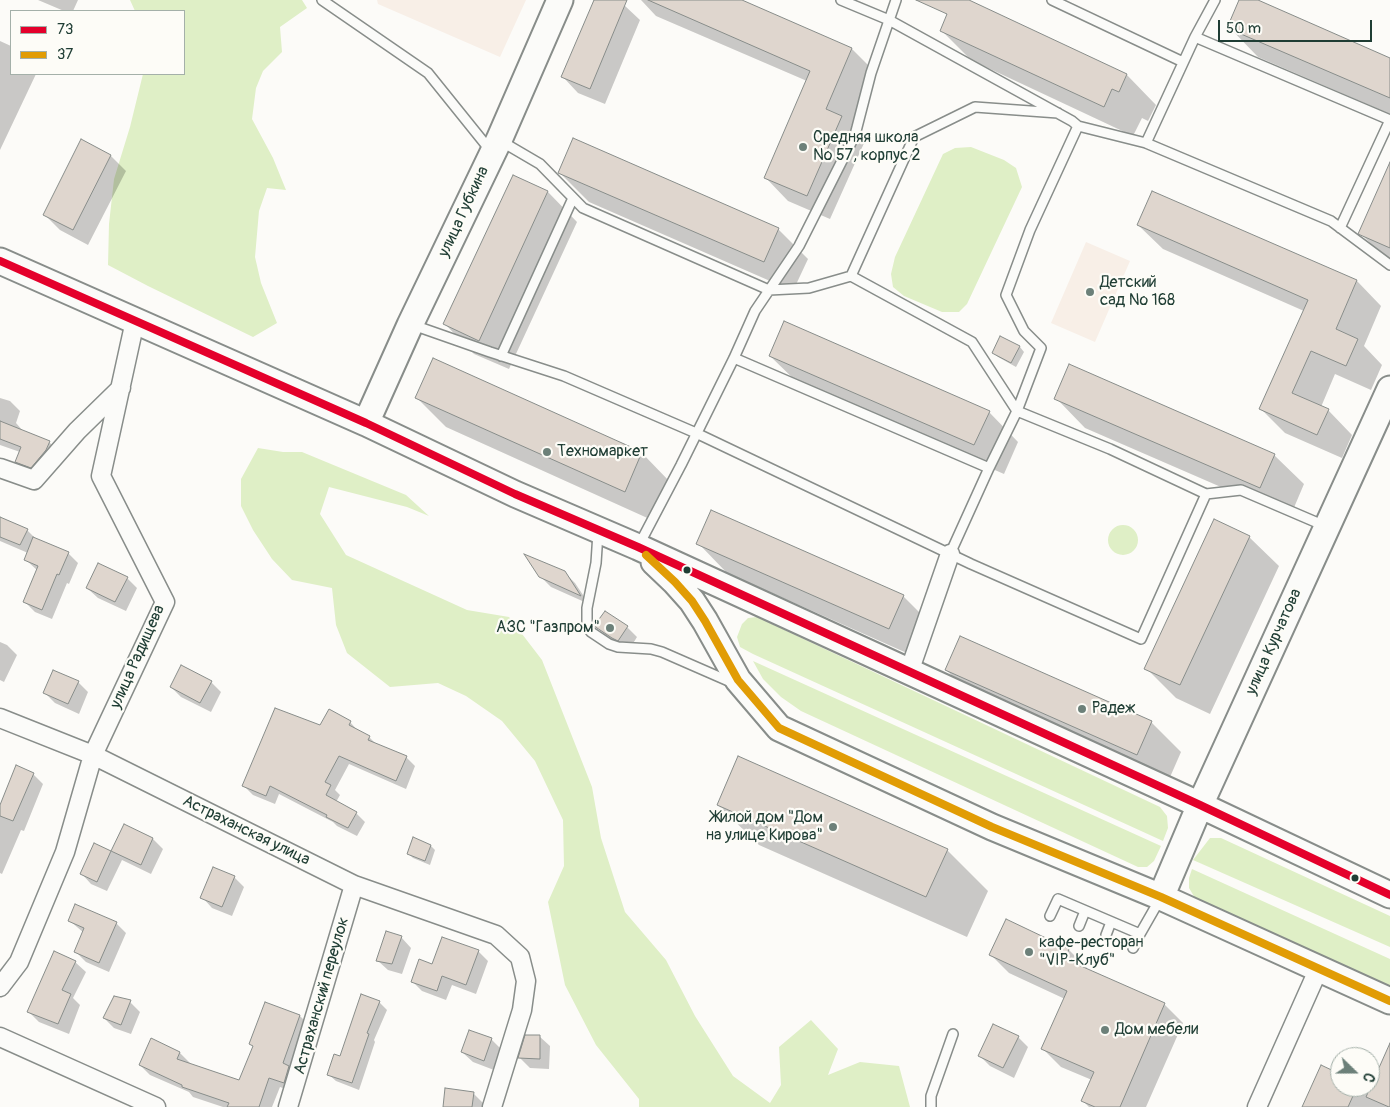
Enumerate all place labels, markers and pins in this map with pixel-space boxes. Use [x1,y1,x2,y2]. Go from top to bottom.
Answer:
place label: Средняя школа № 57, корпус 2 [813,128,920,166]
marker: Средняя школа № 57, корпус 2 [797,141,809,153]
place label: Детский сад № 168 [1100,273,1175,311]
marker: Детский сад № 168 [1084,286,1096,298]
place label: Техномаркет [557,442,648,462]
marker: Техномаркет [541,446,553,458]
unlabelled marker [682,565,692,575]
place label: АЗС "Газпром" [496,618,600,638]
marker: АЗС "Газпром" [604,622,616,634]
place label: Радеж [1092,699,1135,719]
marker: Радеж [1076,703,1088,715]
place label: Жилой дом "Дом на улице Кирова" [706,808,823,846]
marker: Жилой дом "Дом на улице Кирова" [827,821,839,833]
unlabelled marker [1350,873,1360,883]
place label: кафе-ресторан "VIP-Клуб" [1039,933,1144,971]
marker: кафе-ресторан "VIP-Клуб" [1023,946,1035,958]
place label: Дом мебели [1115,1020,1198,1040]
marker: Дом мебели [1099,1024,1111,1036]

